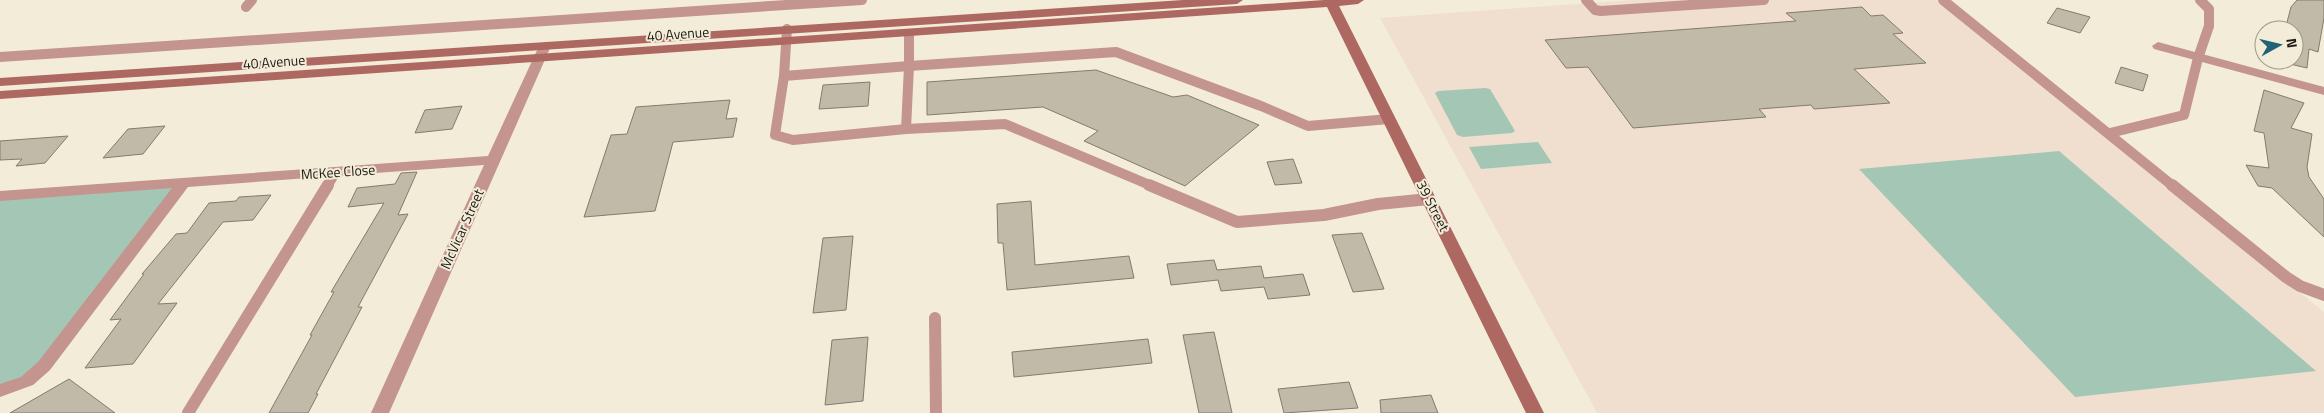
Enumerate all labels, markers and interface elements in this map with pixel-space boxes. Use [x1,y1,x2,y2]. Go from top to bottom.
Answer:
north arrow [2254,20,2304,70]
street label: 40 Avenue [646,21,710,46]
text: N [2281,37,2303,49]
street label: 40 Avenue [242,49,306,74]
street label: McKee Close [300,158,376,185]
street label: 39 Street [1412,177,1455,235]
street label: McVicar Street [434,185,489,272]

